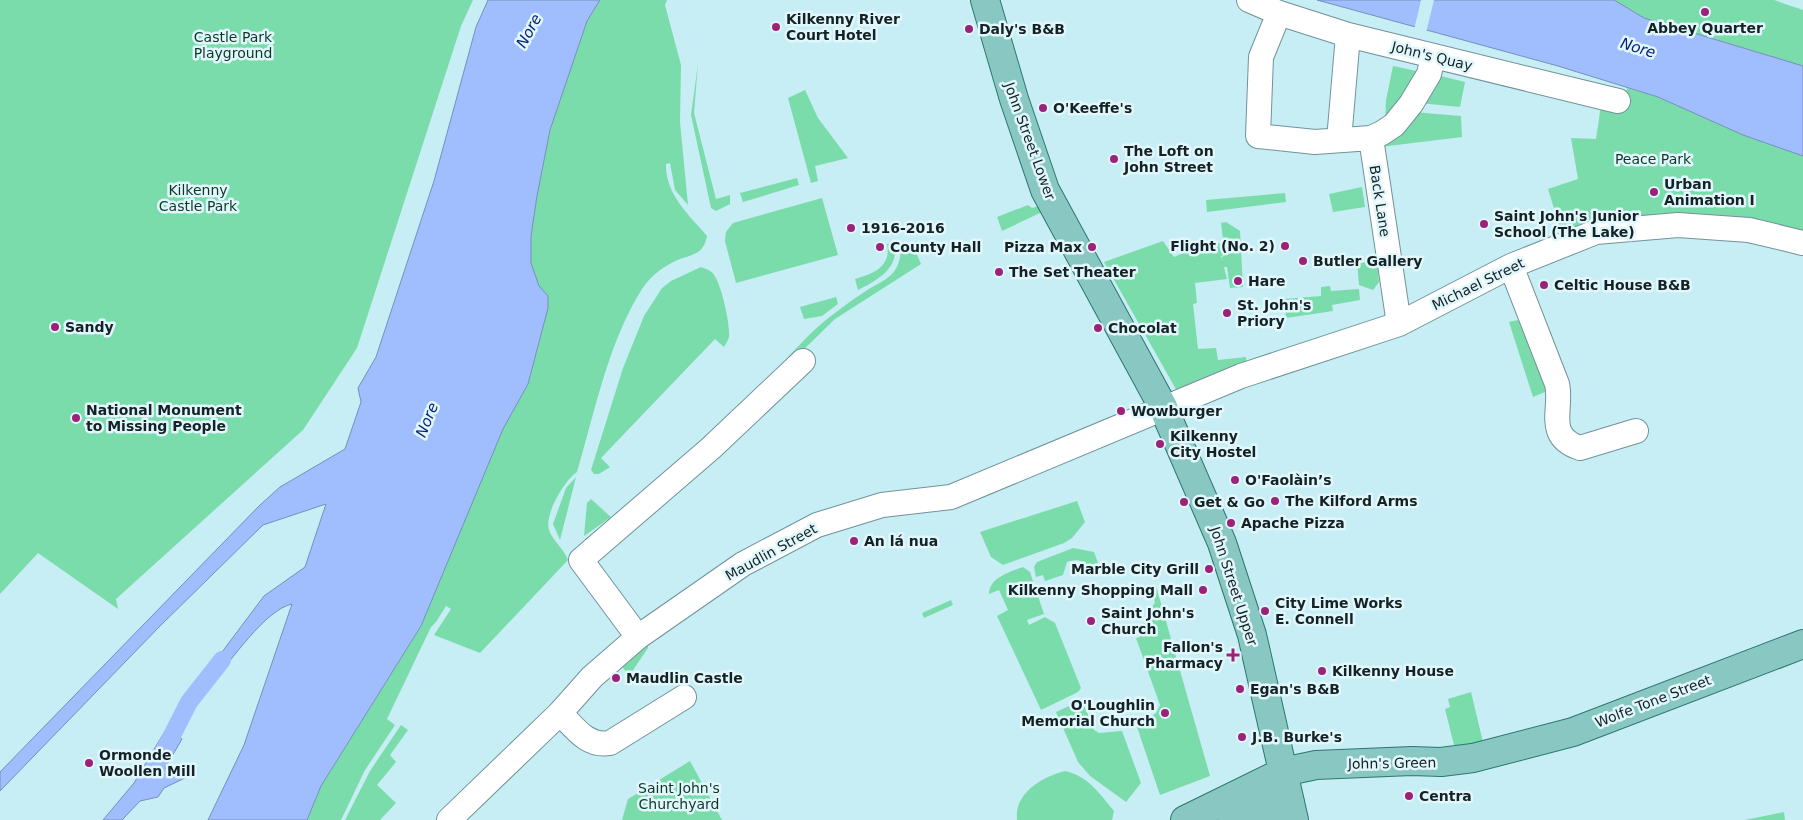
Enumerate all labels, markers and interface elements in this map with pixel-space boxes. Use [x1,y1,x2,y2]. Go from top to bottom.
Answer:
marker: Abbey Quarter [1699,6,1711,18]
water label: Nore [512,11,546,51]
place label: Kilkenny River Court Hotel [786,11,900,43]
place label: Abbey Quarter [1647,20,1763,36]
marker: Kilkenny River Court Hotel [770,21,782,33]
place label: Daly's B&B [979,21,1065,37]
marker: Daly's B&B [963,23,975,35]
park label: Castle Park Playground [194,29,273,61]
water label: Nore [1618,34,1658,62]
street label: John's Quay [1389,38,1474,74]
street label: John Street Lower [1001,79,1059,202]
place label: O'Keeffe's [1053,100,1132,116]
marker: O'Keeffe's [1037,102,1049,114]
place label: The Loft on John Street [1123,143,1214,175]
park label: Peace Park [1615,151,1692,167]
marker: The Loft on John Street [1108,153,1120,165]
street label: Back Lane [1366,164,1394,238]
place label: Urban Animation I [1664,176,1755,208]
park label: Kilkenny Castle Park [159,182,238,214]
marker: Urban Animation I [1648,186,1660,198]
place label: Saint John's Junior School (The Lake) [1494,208,1639,240]
marker: Saint John's Junior School (The Lake) [1478,218,1490,230]
place label: 1916-2016 [861,220,945,236]
marker: 1916-2016 [845,222,857,234]
place label: Flight (No. 2) [1170,238,1275,254]
place label: County Hall [890,239,981,255]
place label: Pizza Max [1004,239,1082,255]
marker: Flight (No. 2) [1279,240,1291,252]
marker: County Hall [874,241,886,253]
marker: Pizza Max [1086,241,1098,253]
place label: Butler Gallery [1313,253,1422,269]
marker: Butler Gallery [1297,255,1309,267]
street label: Michael Street [1429,255,1527,313]
place label: The Set Theater [1009,264,1136,280]
marker: The Set Theater [993,266,1005,278]
place label: Hare [1248,273,1286,289]
marker: Hare [1232,275,1244,287]
place label: Celtic House B&B [1554,277,1691,293]
marker: Celtic House B&B [1538,279,1550,291]
place label: St. John's Priory [1237,297,1311,329]
marker: St. John's Priory [1221,307,1233,319]
place label: Sandy [65,319,114,335]
place label: Chocolat [1108,320,1177,336]
marker: Sandy [49,321,61,333]
marker: Chocolat [1092,322,1104,334]
water label: Nore [412,400,442,440]
place label: National Monument to Missing People [86,402,242,434]
place label: Wowburger [1131,403,1222,419]
marker: Wowburger [1115,405,1127,417]
marker: National Monument to Missing People [70,412,82,424]
place label: Kilkenny City Hostel [1170,428,1256,460]
marker: Kilkenny City Hostel [1154,438,1166,450]
place label: O'Faolàin’s [1245,472,1332,488]
marker: O'Faolàin’s [1229,474,1241,486]
place label: The Kilford Arms [1285,493,1418,509]
place label: Get & Go [1194,494,1265,510]
marker: The Kilford Arms [1269,495,1281,507]
marker: Get & Go [1178,496,1190,508]
place label: Apache Pizza [1241,515,1345,531]
marker: Apache Pizza [1225,517,1237,529]
street label: Maudlin Street [722,520,820,584]
street label: John Street Upper [1207,523,1261,648]
place label: An lá nua [864,533,938,549]
marker: An lá nua [848,535,860,547]
place label: Marble City Grill [1071,561,1199,577]
marker: Marble City Grill [1203,563,1215,575]
place label: Kilkenny Shopping Mall [1008,582,1193,598]
marker: Kilkenny Shopping Mall [1197,584,1209,596]
place label: City Lime Works E. Connell [1275,595,1403,627]
place label: Saint John's Church [1101,605,1194,637]
marker: City Lime Works E. Connell [1259,605,1271,617]
marker: Saint John's Church [1085,615,1097,627]
place label: Fallon's Pharmacy [1145,639,1223,671]
marker: Fallon's Pharmacy [1227,649,1239,661]
place label: Kilkenny House [1332,663,1454,679]
marker: Kilkenny House [1316,665,1328,677]
place label: Maudlin Castle [626,670,743,686]
street label: Wolfe Tone Street [1593,671,1714,730]
marker: Maudlin Castle [610,672,622,684]
place label: Egan's B&B [1250,681,1340,697]
marker: Egan's B&B [1234,683,1246,695]
place label: O'Loughlin Memorial Church [1021,697,1155,729]
marker: O'Loughlin Memorial Church [1159,707,1171,719]
place label: J.B. Burke's [1251,729,1342,745]
marker: J.B. Burke's [1236,731,1248,743]
place label: Ormonde Woollen Mill [99,747,195,779]
street label: John's Green [1347,754,1436,772]
marker: Ormonde Woollen Mill [83,757,95,769]
park label: Saint John's Churchyard [638,780,720,812]
place label: Centra [1419,788,1472,804]
marker: Centra [1403,790,1415,802]

